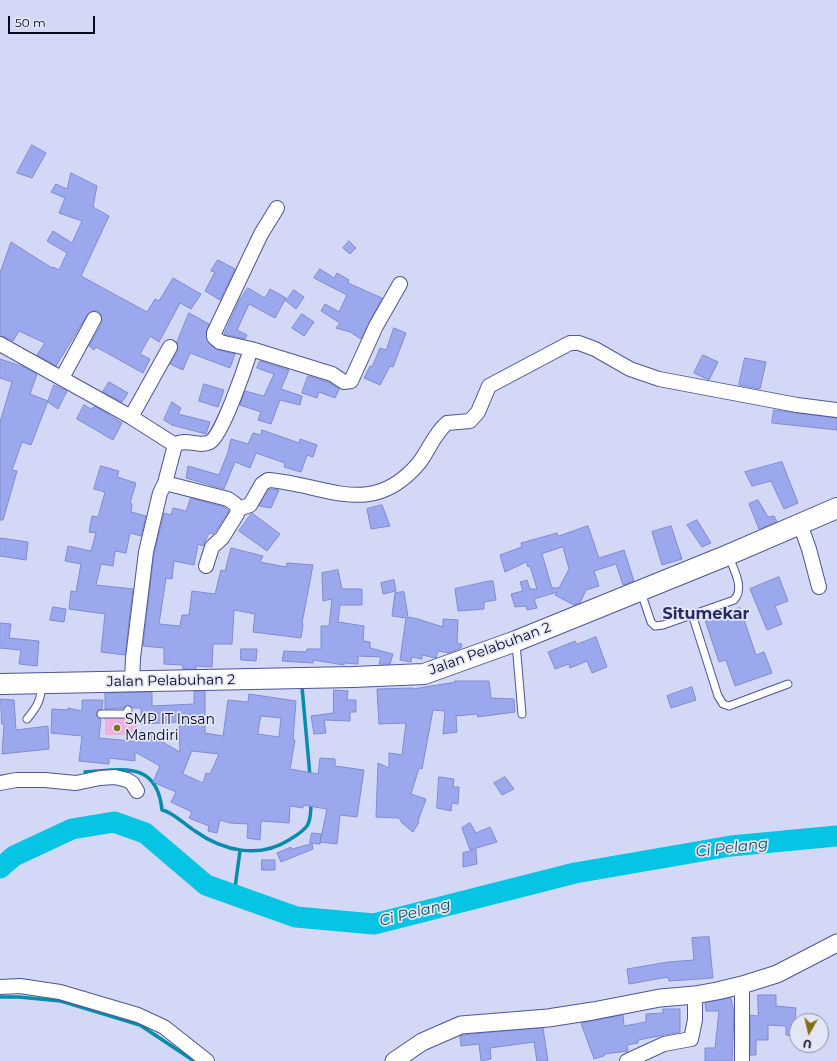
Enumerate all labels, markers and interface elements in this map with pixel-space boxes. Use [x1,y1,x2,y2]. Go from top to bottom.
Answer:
scale bar [10,8,97,34]
text: 50 m [15,15,46,30]
district label: Situmekar [662,604,750,624]
street label: Jalan Pelabuhan 2 [427,619,553,679]
street label: Jalan Pelabuhan 2 [107,671,235,691]
place label: SMP IT Insan Mandiri [125,712,215,744]
marker: SMP IT Insan Mandiri [112,723,122,733]
water label: Ci Pelang [695,835,769,861]
water label: Ci Pelang [377,895,453,931]
north arrow [789,1013,829,1053]
text: U [802,1036,813,1051]

